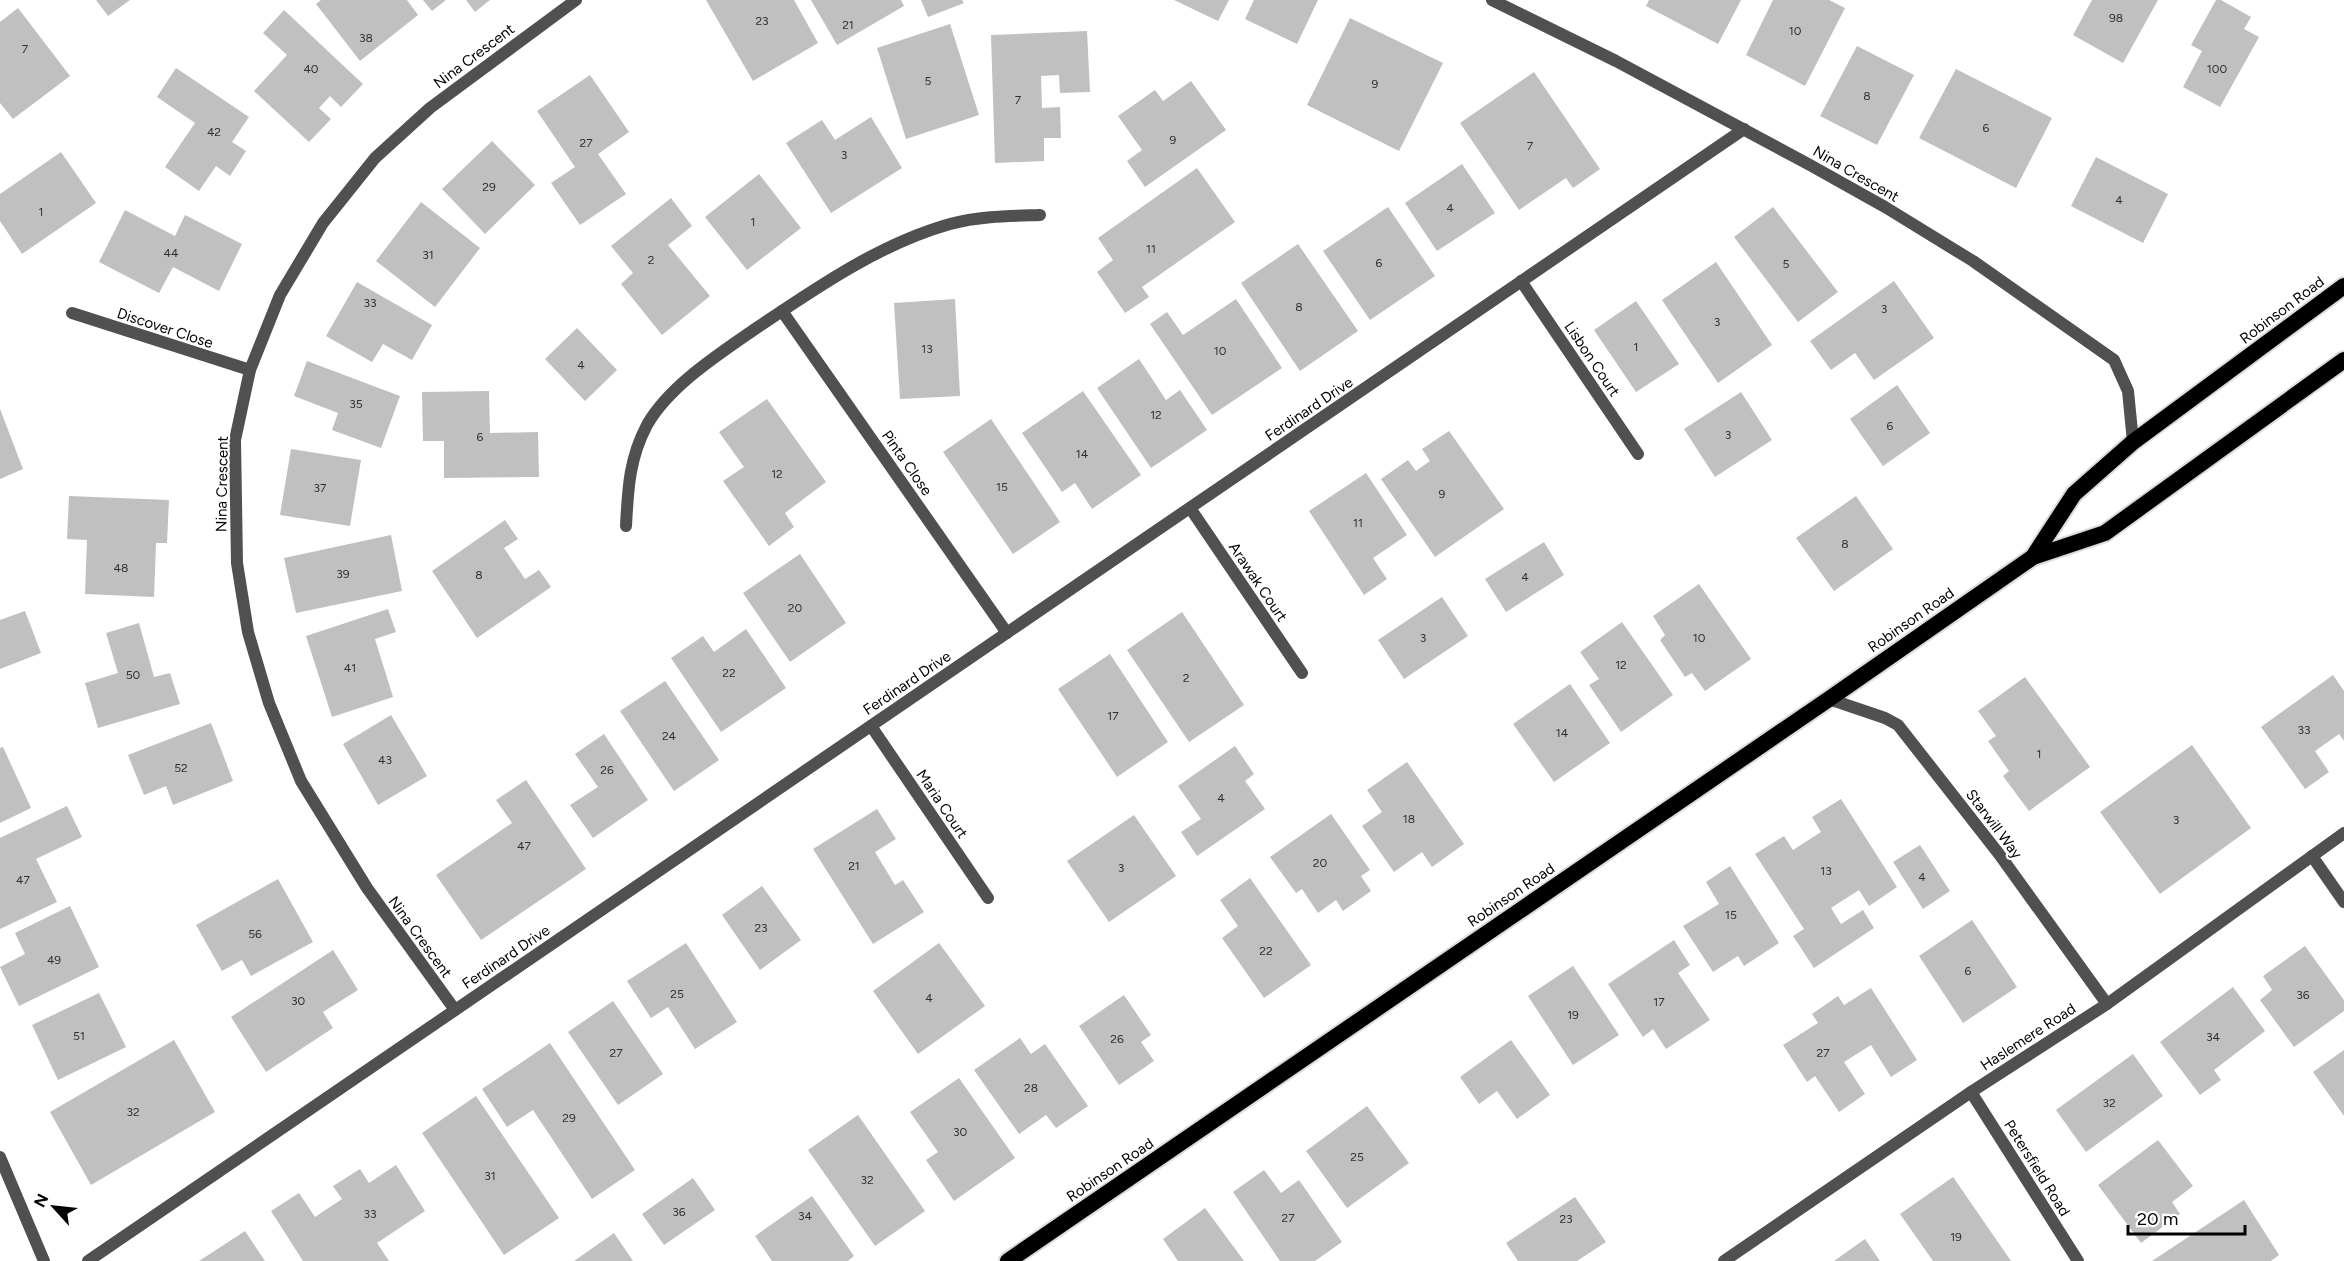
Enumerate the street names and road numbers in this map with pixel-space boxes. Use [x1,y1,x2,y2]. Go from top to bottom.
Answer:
street label: Nina Crescent [430,20,518,92]
street label: Nina Crescent [1810,142,1902,206]
street label: Robinson Road [2236,272,2328,348]
street label: Discover Close [115,304,215,352]
street label: Lisbon Court [1560,318,1624,400]
street label: Ferdinard Drive [1262,373,1356,445]
street label: Pinta Close [878,427,936,499]
street label: Nina Crescent [212,435,232,532]
street label: Arawak Court [1225,539,1291,625]
street label: Robinson Road [1864,584,1958,656]
street label: Ferdinard Drive [860,647,954,719]
street label: Maria Court [912,766,972,842]
street label: Starwill Way [1962,786,2026,862]
street label: Robinson Road [1464,859,1558,931]
street label: Nina Crescent [384,893,456,981]
street label: Ferdinard Drive [459,921,553,993]
street label: Haslemere Road [1977,1000,2079,1074]
street label: Petersfield Road [2000,1117,2074,1219]
street label: Robinson Road [1063,1134,1157,1206]

